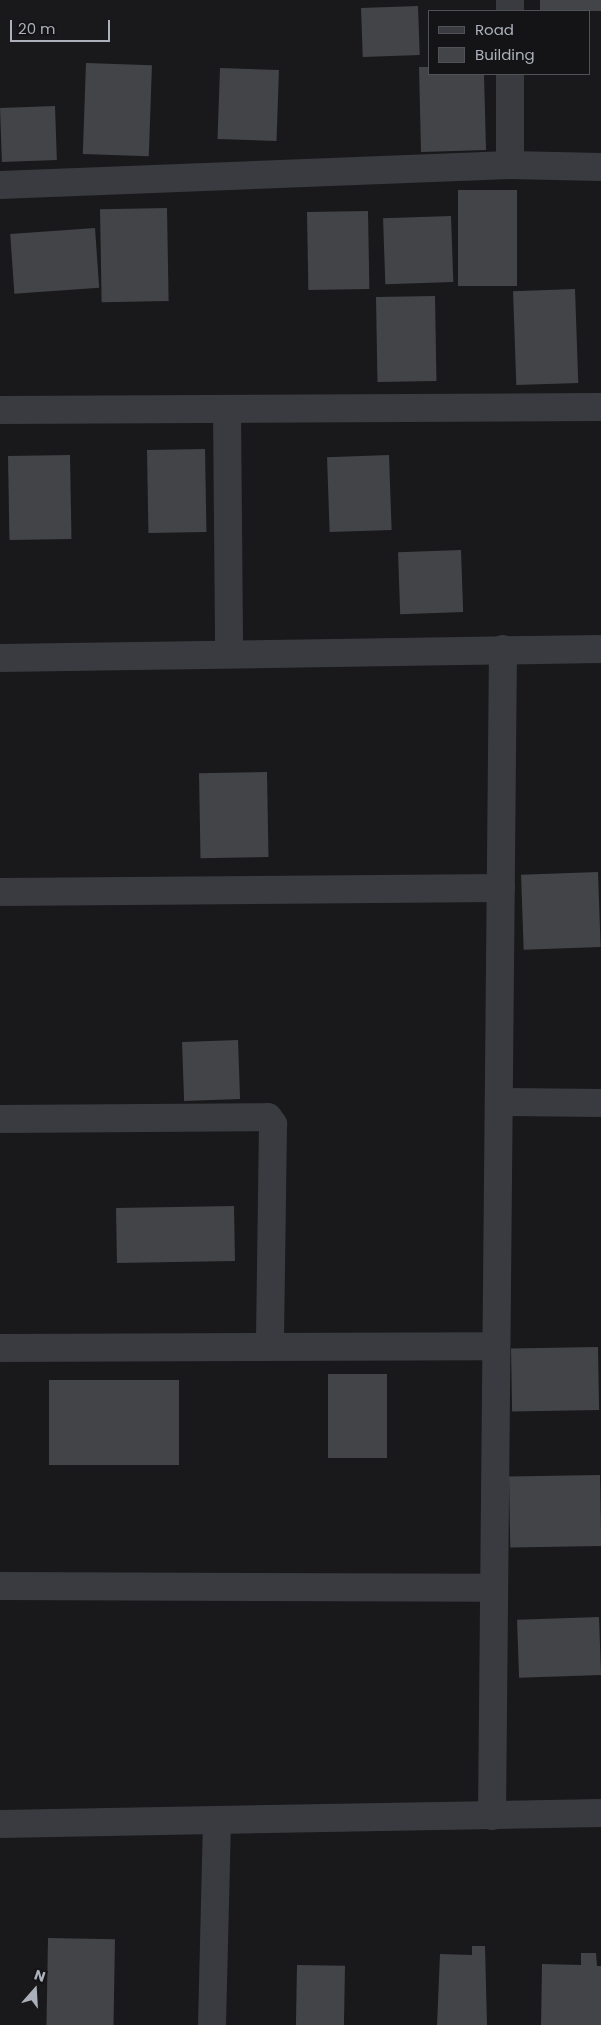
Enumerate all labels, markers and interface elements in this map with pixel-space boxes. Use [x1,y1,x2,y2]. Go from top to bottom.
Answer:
scale bar [12,10,112,42]
legend [428,10,591,75]
text: 20 m [18,18,56,39]
text: Road [475,19,514,40]
text: Building [475,44,535,65]
north arrow [10,1965,60,2015]
text: N [32,1965,48,1987]

